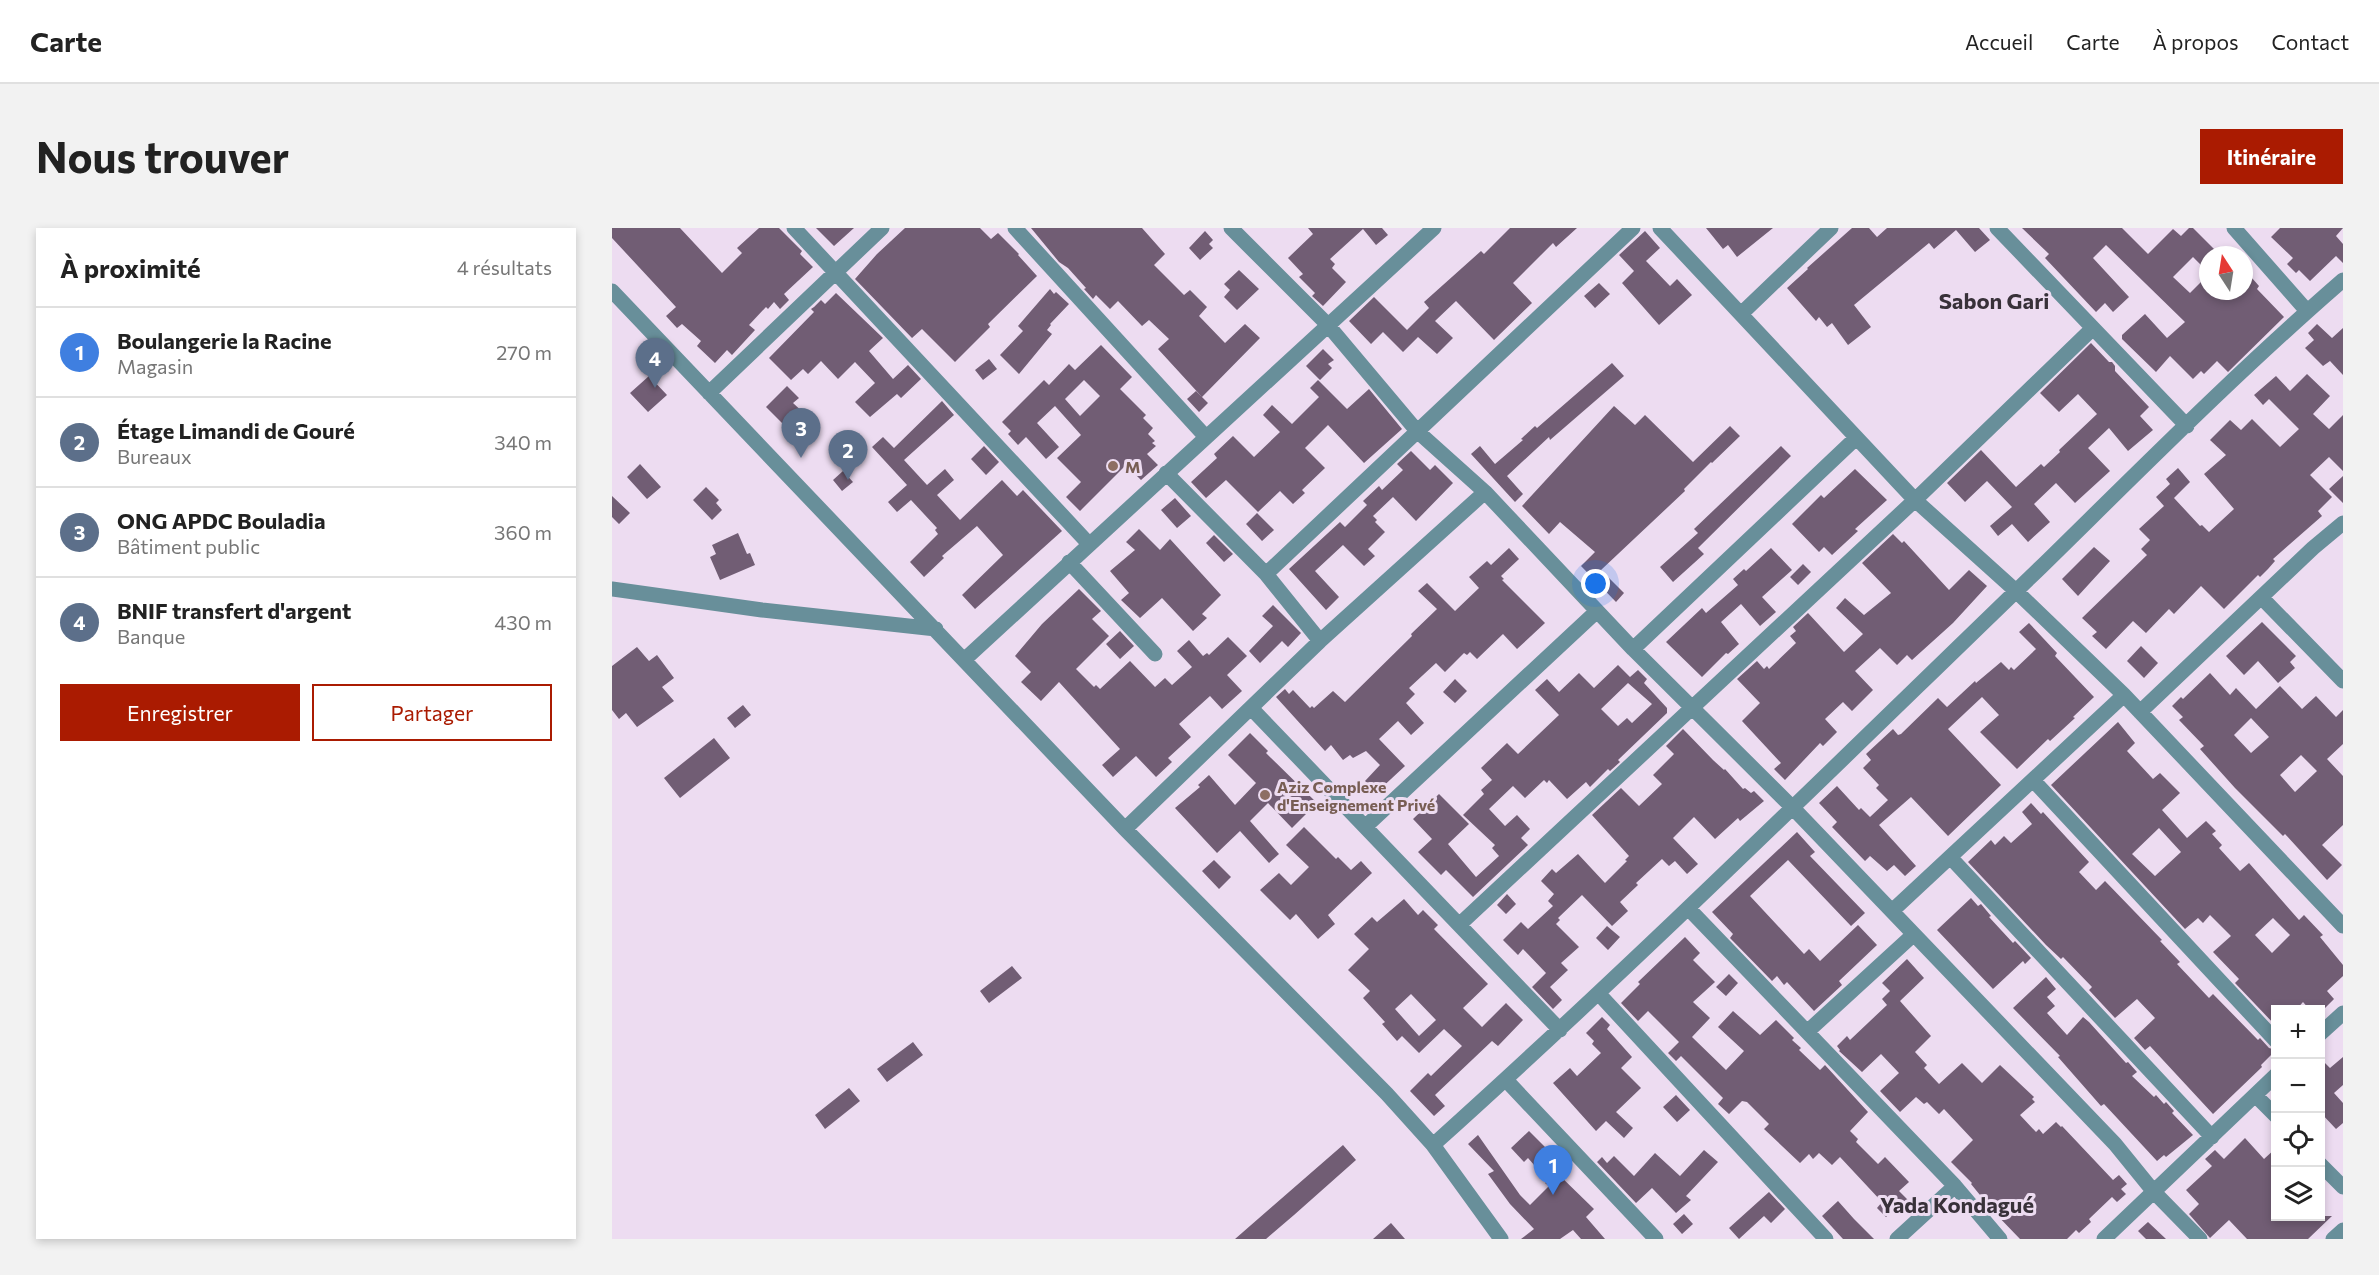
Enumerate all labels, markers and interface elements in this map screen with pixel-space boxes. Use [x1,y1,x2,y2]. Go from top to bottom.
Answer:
text: Carte [30,24,102,58]
text: Accueil [1965,29,2033,54]
text: Carte [2066,29,2120,54]
text: À propos [2153,29,2238,54]
text: Contact [2271,29,2349,54]
button: Itinéraire [2200,129,2343,184]
text: Nous trouver [36,130,289,182]
north arrow [2199,246,2253,300]
text: À proximité [60,252,201,283]
text: 4 résultats [457,255,552,279]
district label: Sabon Gari [1939,287,2049,314]
text: Boulangerie la Racine [117,327,332,354]
pin: 4 [636,338,675,388]
text: 1 [75,340,84,364]
text: 270 m [496,340,552,364]
text: Magasin [117,354,193,378]
pin: 3 [782,408,820,458]
text: Étage Limandi de Gouré [117,417,355,444]
text: 2 [74,430,85,454]
text: 340 m [494,430,552,454]
pin: 2 [828,430,868,480]
text: Bureaux [117,444,192,468]
place label: M [1125,457,1140,476]
marker: M [1106,459,1120,473]
text: ONG APDC Bouladia [117,507,326,534]
text: 3 [74,520,85,544]
text: 360 m [494,520,552,544]
text: Bâtiment public [117,534,260,558]
your location [1581,569,1610,598]
text: BNIF transfert d'argent [117,597,351,624]
text: 4 [73,610,86,634]
text: 430 m [494,610,552,634]
text: Banque [117,624,185,648]
button: Enregistrer [60,684,300,741]
button: Partager [312,684,552,741]
place label: Aziz Complexe d'Enseignement Privé [1277,777,1435,814]
marker: Aziz Complexe d'Enseignement Privé [1258,788,1272,802]
map controls [2271,1005,2325,1221]
button: + [2271,1005,2325,1059]
button: − [2271,1059,2325,1113]
button: locate [2271,1113,2325,1167]
pin: 1 [1534,1146,1572,1195]
button: layers [2271,1167,2325,1221]
district label: Yada Kondagué [1880,1191,2034,1218]

